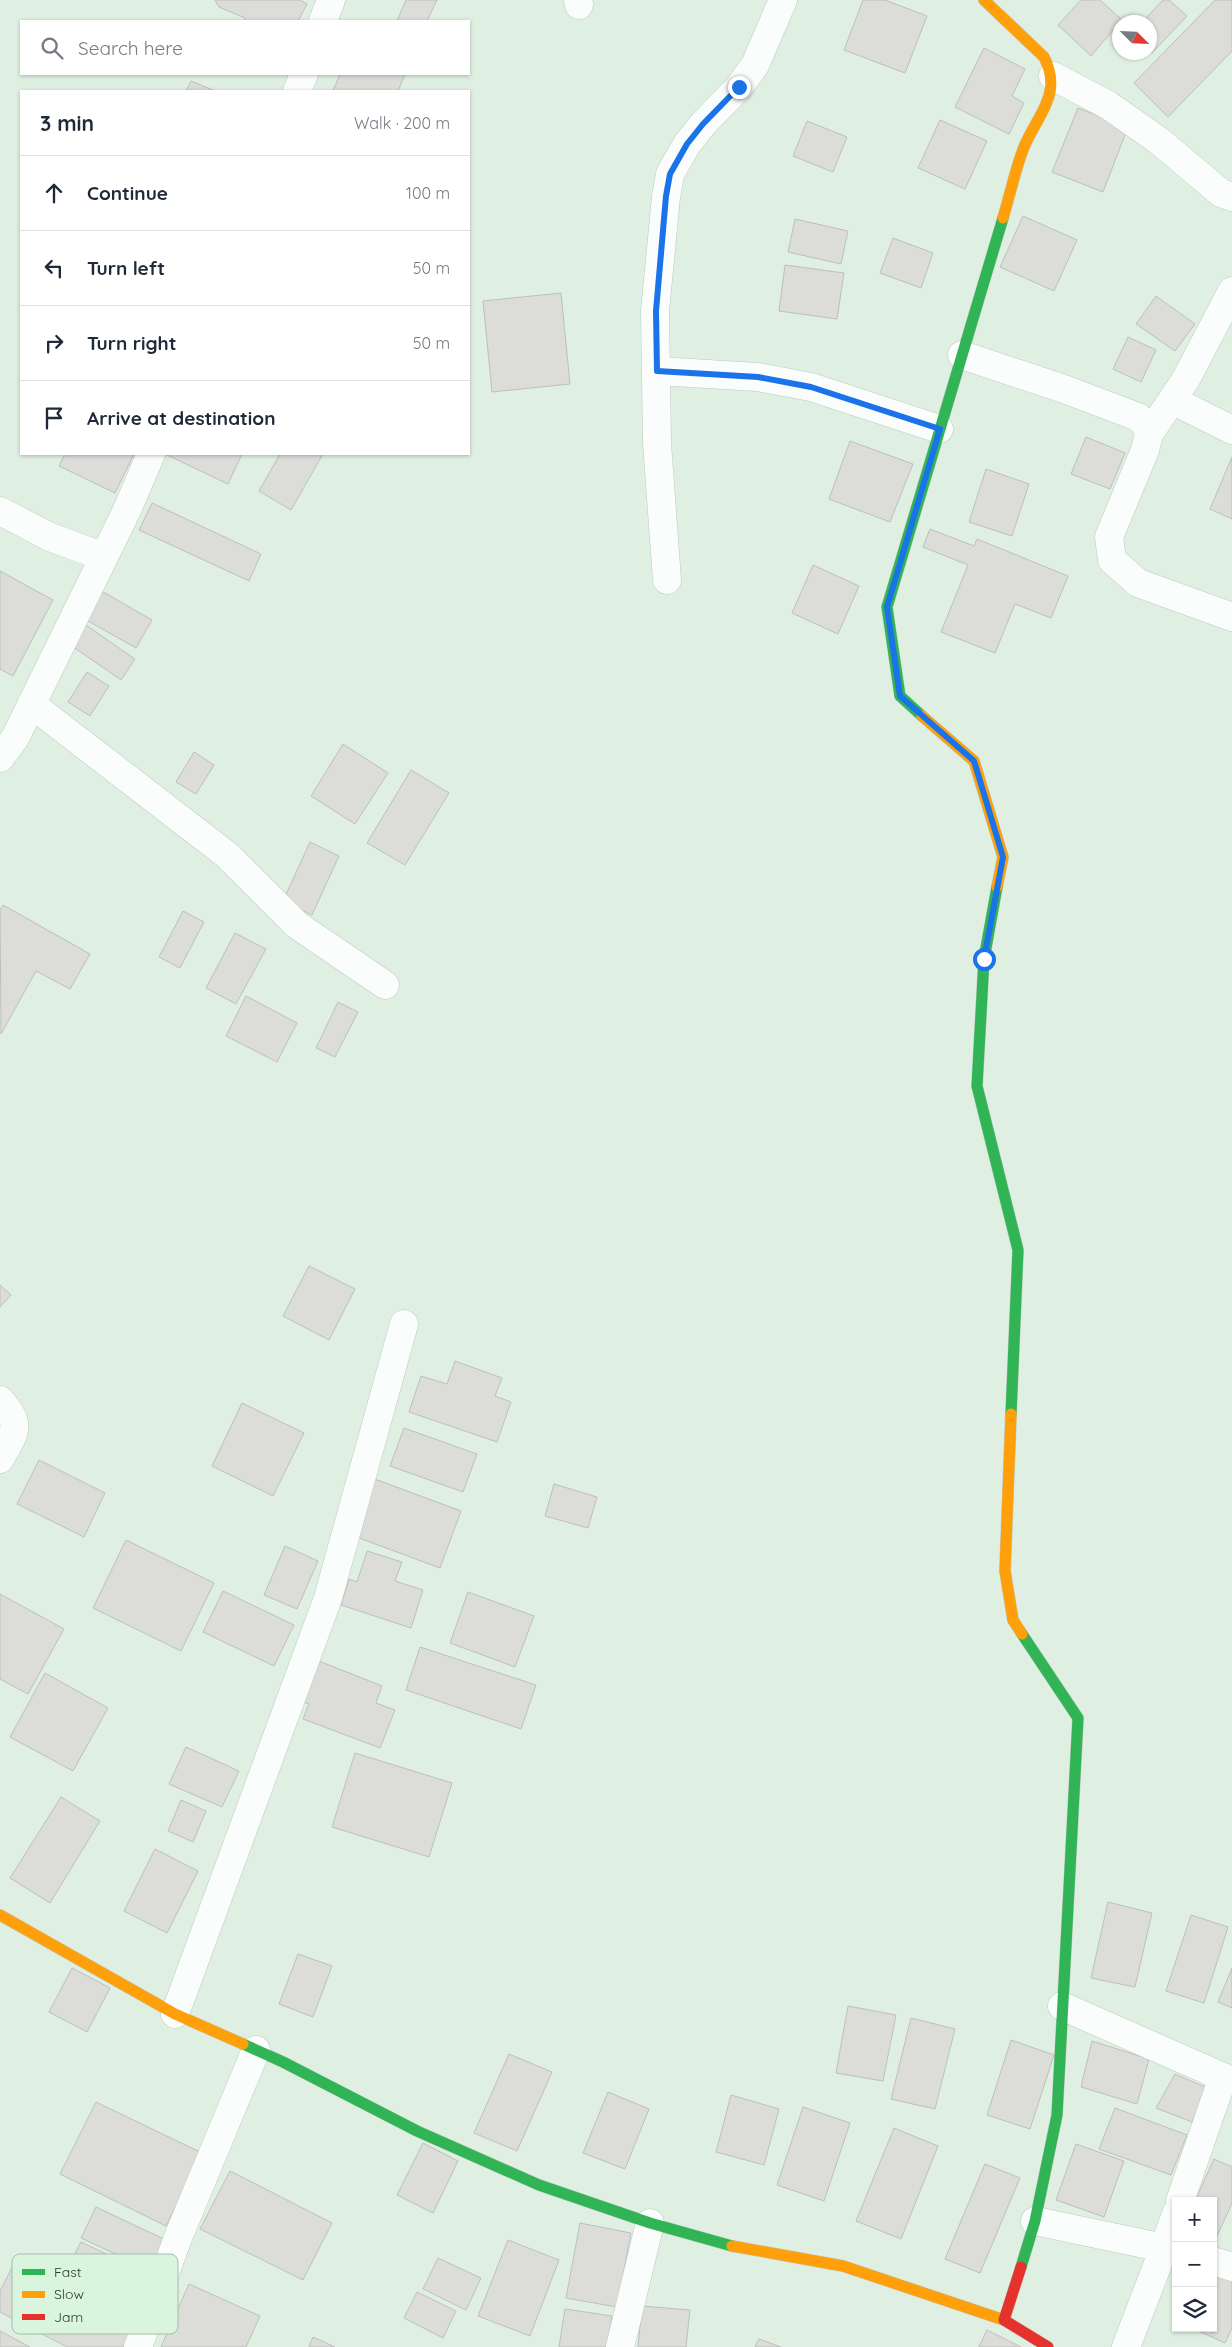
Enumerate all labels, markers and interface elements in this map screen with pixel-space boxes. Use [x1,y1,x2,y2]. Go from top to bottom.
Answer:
north arrow [1112,15,1157,60]
search box [20,20,470,75]
icon: search [38,34,66,62]
text: Search here [78,36,183,60]
route end [728,76,751,99]
text: 3 min [40,110,94,136]
text: Walk · 200 m [354,113,450,133]
icon: ahead [40,179,68,207]
text: Continue [87,181,168,205]
text: 100 m [406,183,450,203]
icon: left [40,254,68,282]
text: Turn left [87,256,165,280]
text: 50 m [413,258,450,278]
icon: right [40,329,68,357]
text: Turn right [87,331,176,355]
text: 50 m [413,333,450,353]
icon: arrive [40,404,68,432]
text: Arrive at destination [87,406,276,430]
route start [973,948,996,971]
map controls [1172,2197,1217,2332]
button: + [1172,2197,1217,2242]
button: − [1172,2242,1217,2287]
legend [12,2254,178,2334]
text: Fast [54,2263,82,2281]
text: Slow [54,2285,84,2303]
button: layers [1172,2287,1217,2332]
text: Jam [54,2308,83,2326]

